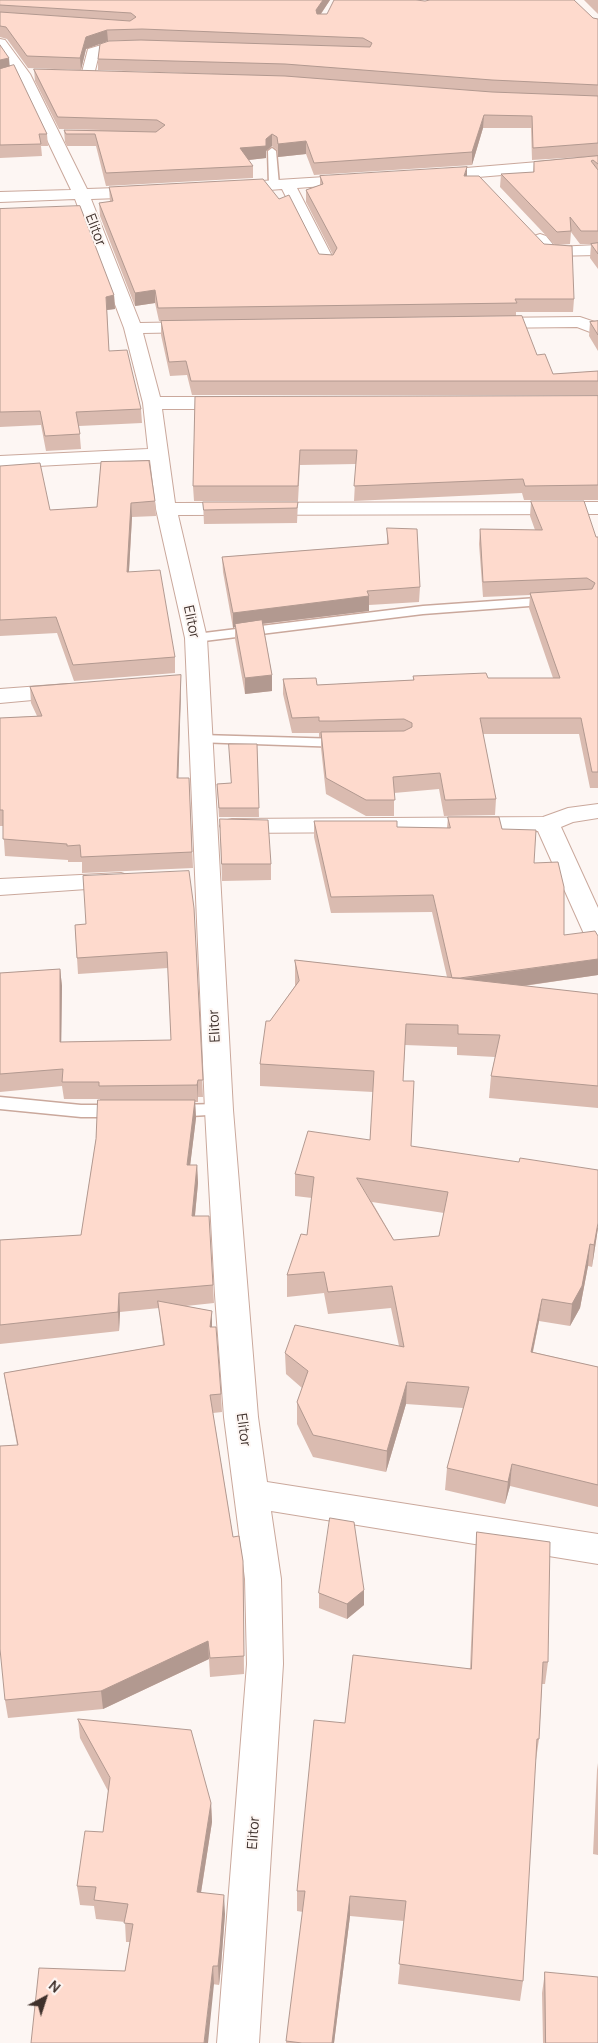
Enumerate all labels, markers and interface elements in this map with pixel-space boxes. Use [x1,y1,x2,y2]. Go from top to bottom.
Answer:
street label: Elitor [81,212,109,248]
street label: Elitor [179,604,203,640]
street label: Elitor [206,1009,224,1043]
street label: Elitor [232,1412,254,1448]
street label: Elitor [244,1816,264,1850]
north arrow [20,1973,70,2023]
text: N [45,1976,65,1997]

